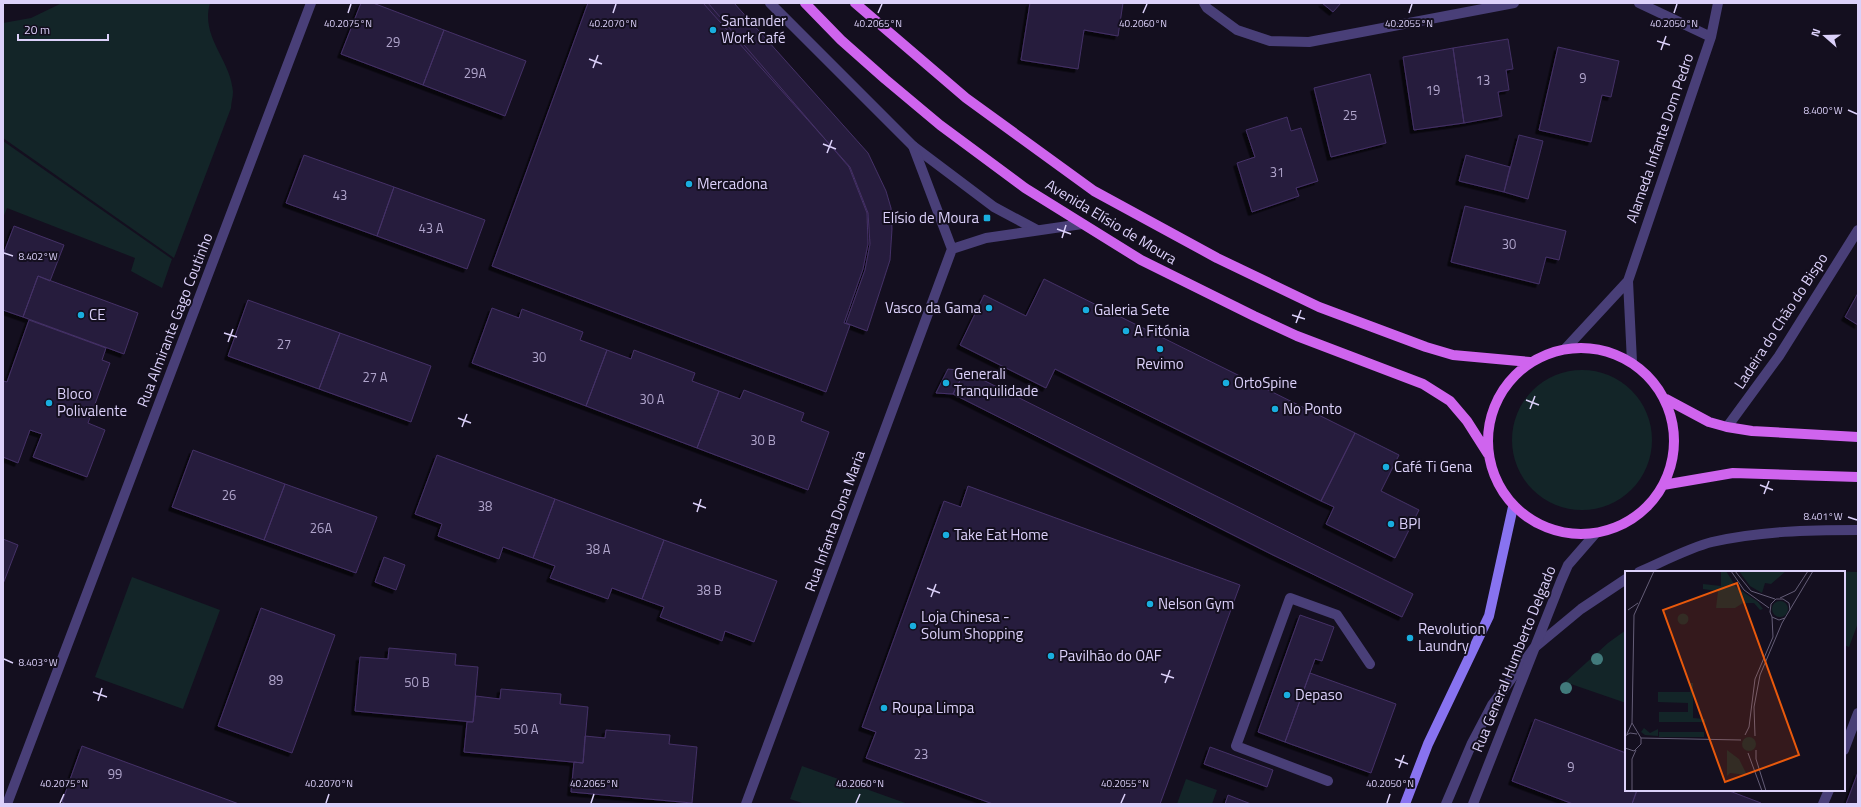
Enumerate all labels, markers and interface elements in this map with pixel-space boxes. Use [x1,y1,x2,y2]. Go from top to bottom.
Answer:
place label: Santander Work Café [721,9,786,49]
scale bar [18,16,108,42]
text: 40.2075°N [324,16,372,31]
text: 40.2070°N [589,16,637,31]
text: 40.2065°N [854,16,902,31]
text: 40.2060°N [1119,16,1167,31]
text: 40.2055°N [1385,16,1433,31]
text: 40.2050°N [1650,16,1698,31]
north arrow [1805,16,1845,56]
text: 20 m [24,20,50,39]
marker: Santander Work Café [708,25,718,35]
text: N [1807,26,1824,39]
house number: 29 [386,32,400,52]
street label: Alameda Infante Dom Pedro [1620,50,1699,226]
house number: 29A [464,63,486,83]
house number: 9 [1579,68,1587,88]
house number: 13 [1476,70,1490,90]
house number: 19 [1426,80,1440,100]
text: 8.400°W [1803,103,1843,118]
house number: 25 [1343,105,1357,125]
house number: 31 [1270,162,1284,182]
place label: Mercadona [697,172,768,195]
street label: Avenida Elísio de Moura [1041,173,1182,270]
marker: Mercadona [684,179,694,189]
house number: 43 [333,185,347,205]
place label: Elísio de Moura [883,206,979,229]
marker: Elísio de Moura [982,213,992,223]
house number: 43 A [418,218,444,238]
street label: Rua Almirante Gago Coutinho [131,229,218,410]
house number: 30 [1502,234,1516,254]
street label: Ladeira do Chão do Bispo [1728,248,1833,393]
text: 8.402°W [18,249,58,264]
place label: Vasco da Gama [885,296,981,319]
place label: Galeria Sete [1094,298,1170,321]
place label: CE [89,303,105,326]
marker: Vasco da Gama [984,303,994,313]
marker: Galeria Sete [1081,305,1091,315]
marker: CE [76,310,86,320]
place label: A Fitónia [1134,319,1190,342]
marker: A Fitónia [1121,326,1131,336]
house number: 27 [277,334,291,354]
marker: Revimo [1155,344,1165,354]
house number: 30 [532,347,546,367]
place label: Revimo [1136,352,1184,375]
place label: Generali Tranquilidade [954,362,1038,402]
house number: 27 A [362,367,388,387]
place label: OrtoSpine [1234,371,1297,394]
marker: Generali Tranquilidade [941,378,951,388]
marker: OrtoSpine [1221,378,1231,388]
place label: Bloco Polivalente [57,382,127,422]
house number: 30 A [639,389,665,409]
place label: No Ponto [1283,397,1342,420]
marker: Bloco Polivalente [44,398,54,408]
marker: No Ponto [1270,404,1280,414]
house number: 30 B [750,430,776,450]
street label: Rua Infanta Dona Maria [798,447,871,595]
place label: Café Ti Gena [1394,455,1473,478]
marker: Café Ti Gena [1381,462,1391,472]
house number: 26 [222,485,236,505]
house number: 38 [478,496,492,516]
text: 8.401°W [1803,509,1843,524]
place label: BPI [1399,512,1421,535]
house number: 26A [310,518,332,538]
marker: BPI [1386,519,1396,529]
place label: Take Eat Home [954,523,1048,546]
marker: Take Eat Home [941,530,951,540]
house number: 38 A [585,539,611,559]
street label: Rua General Humberto Delgado [1466,562,1562,756]
inset map [1625,571,1845,791]
house number: 38 B [696,580,722,600]
place label: Nelson Gym [1158,592,1234,615]
marker: Nelson Gym [1145,599,1155,609]
place label: Loja Chinesa - Solum Shopping [921,605,1024,645]
place label: Revolution Laundry [1418,617,1486,657]
marker: Loja Chinesa - Solum Shopping [908,621,918,631]
marker: Revolution Laundry [1405,633,1415,643]
place label: Pavilhão do OAF [1059,644,1162,667]
marker: Pavilhão do OAF [1046,651,1056,661]
text: 8.403°W [18,655,58,670]
house number: 89 [269,670,283,690]
house number: 50 B [404,672,430,692]
place label: Depaso [1295,683,1343,706]
marker: Depaso [1282,690,1292,700]
place label: Roupa Limpa [892,696,975,719]
marker: Roupa Limpa [879,703,889,713]
house number: 50 A [513,719,539,739]
house number: 23 [914,744,928,764]
house number: 9 [1567,757,1575,777]
house number: 99 [108,764,122,784]
text: 40.2075°N [40,776,88,791]
text: 40.2070°N [305,776,353,791]
text: 40.2065°N [570,776,618,791]
text: 40.2060°N [836,776,884,791]
text: 40.2055°N [1101,776,1149,791]
text: 40.2050°N [1366,776,1414,791]

